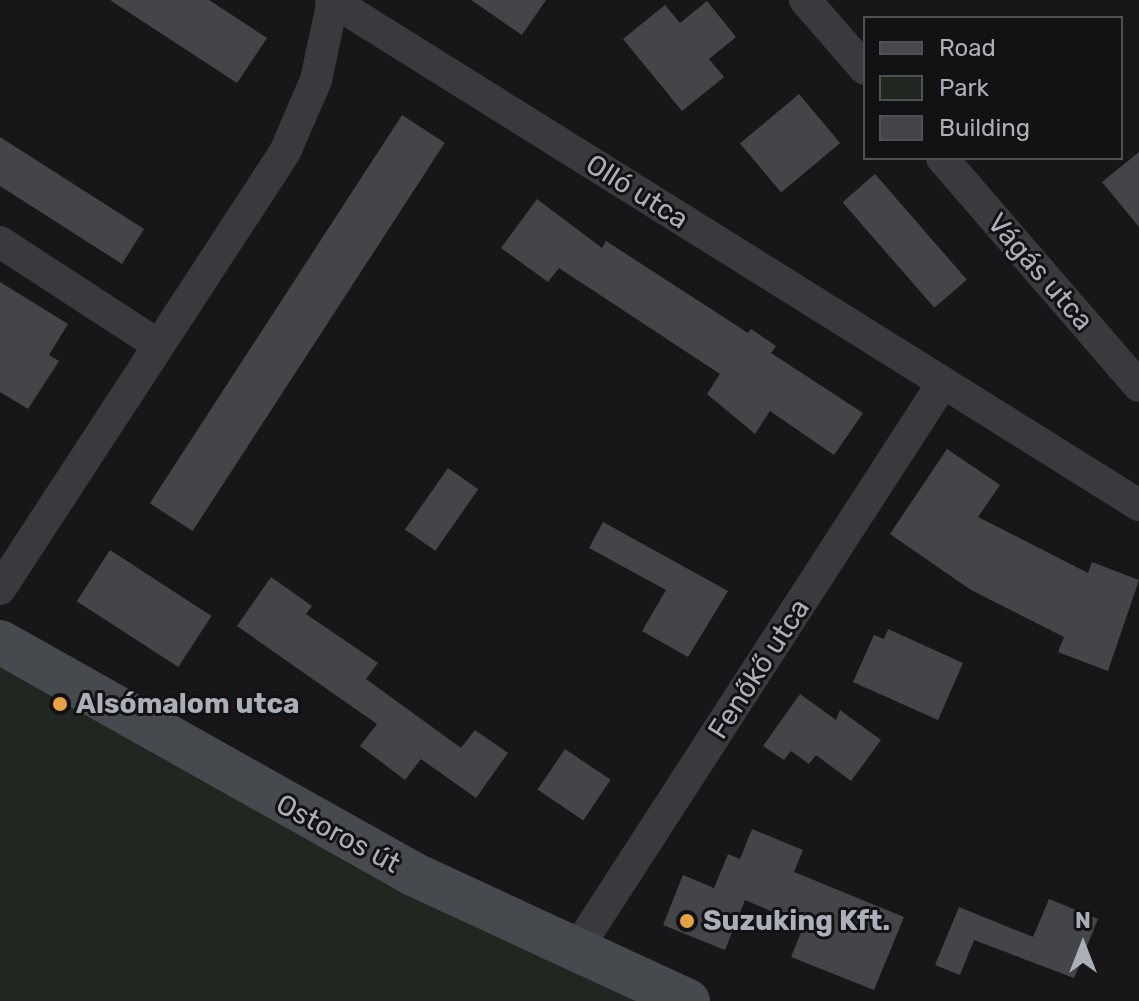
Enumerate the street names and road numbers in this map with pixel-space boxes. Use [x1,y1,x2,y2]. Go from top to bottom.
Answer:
street label: Olló utca [580,147,694,237]
street label: Vágás utca [980,207,1100,337]
street label: Fenőkő utca [701,593,817,745]
street label: Ostoros út [270,787,406,881]

